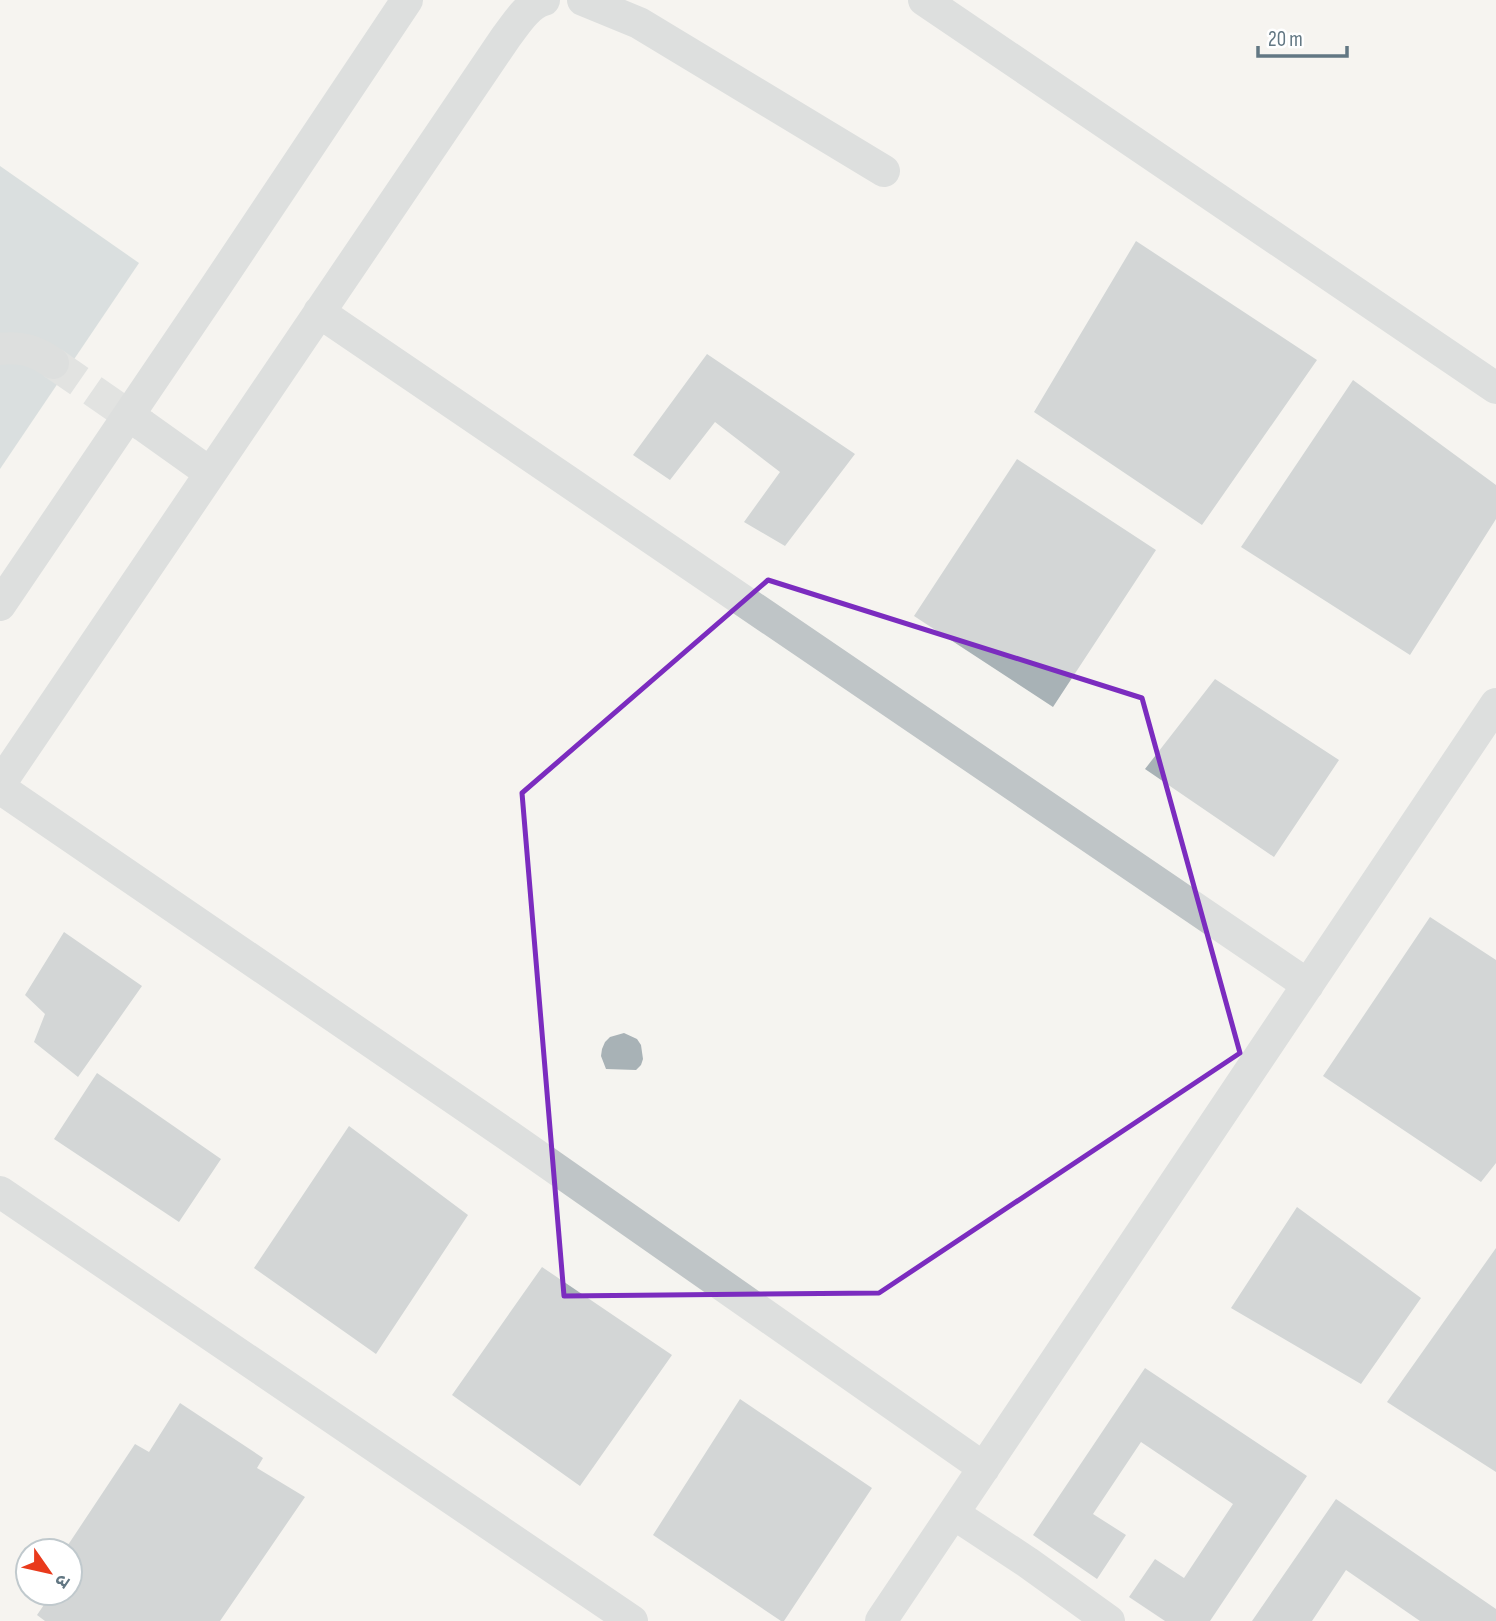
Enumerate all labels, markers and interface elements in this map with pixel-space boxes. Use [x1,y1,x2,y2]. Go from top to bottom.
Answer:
scale bar [1258,14,1347,58]
text: 20 m [1268,27,1303,52]
north arrow [14,1537,84,1607]
text: उ [49,1570,74,1592]

